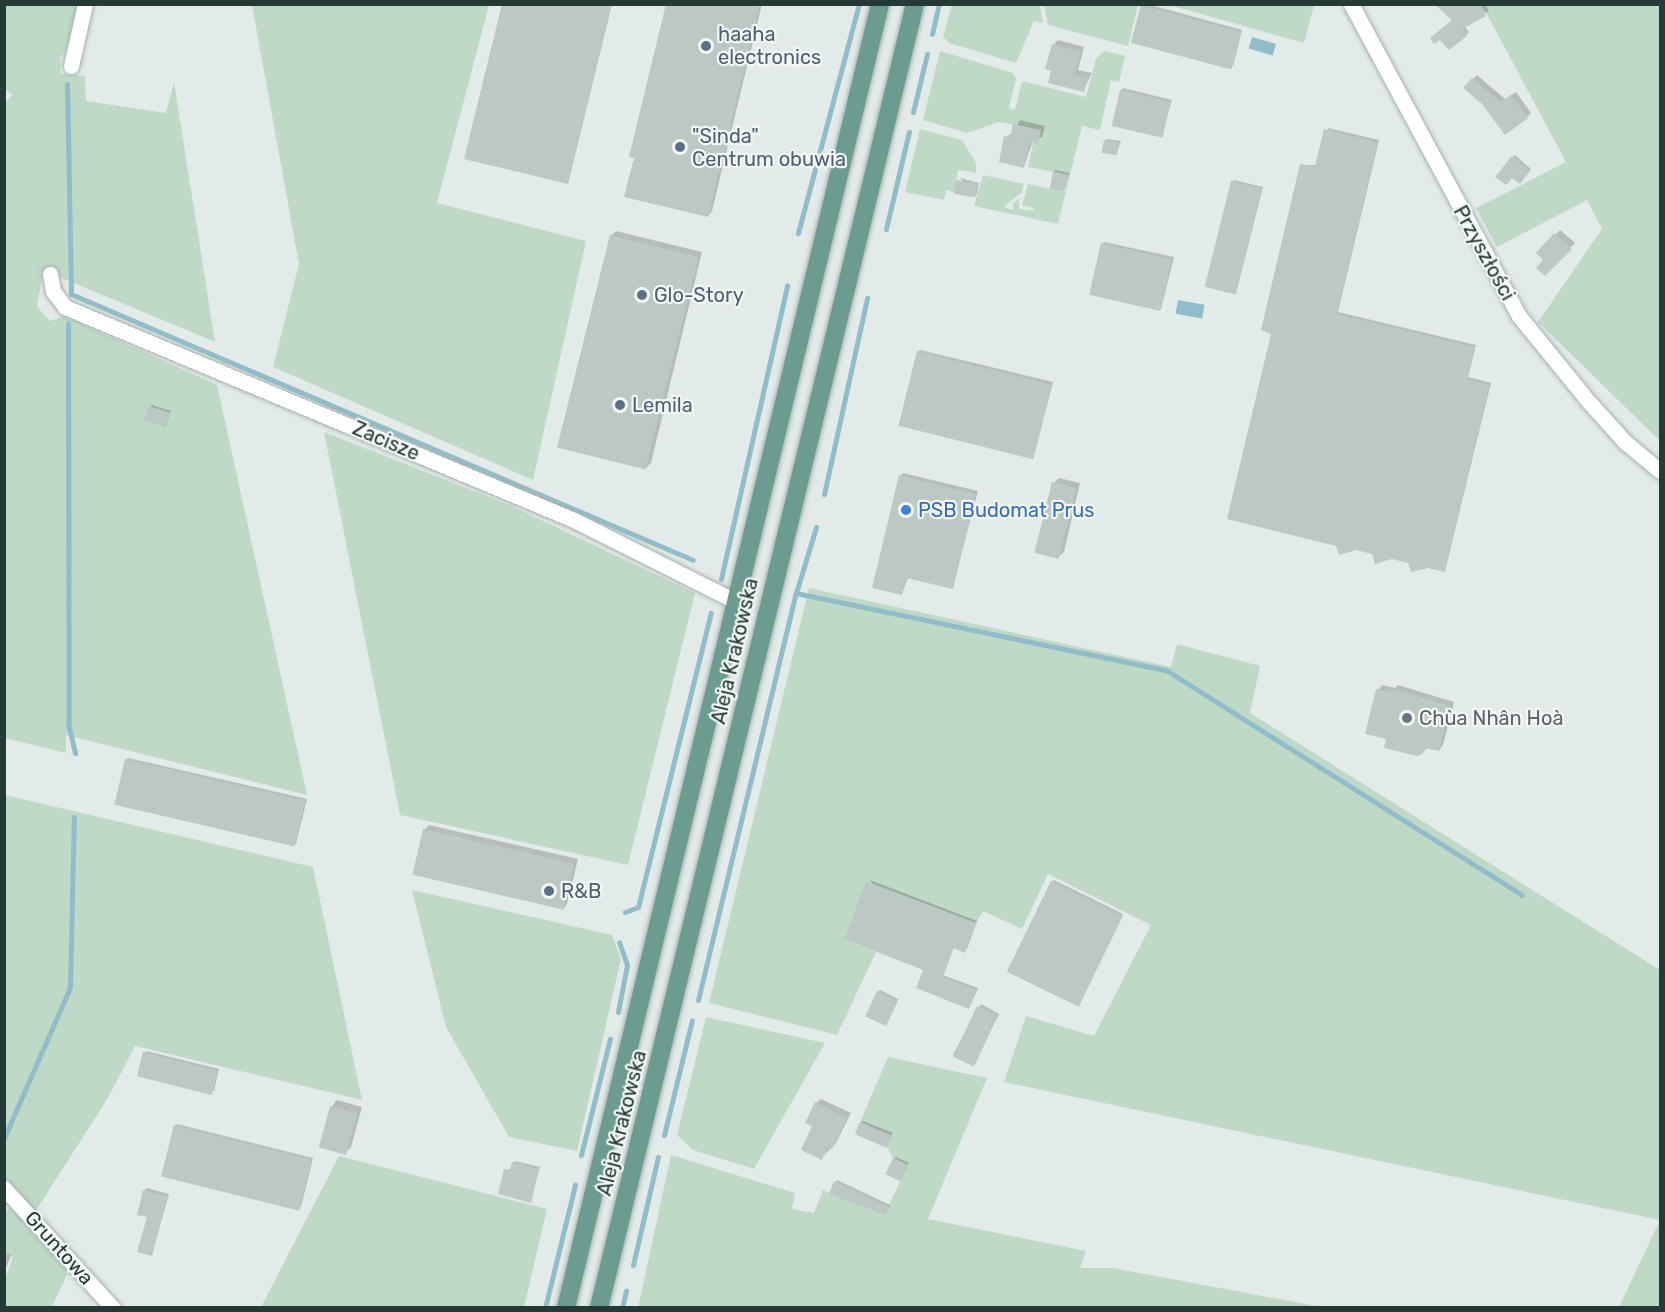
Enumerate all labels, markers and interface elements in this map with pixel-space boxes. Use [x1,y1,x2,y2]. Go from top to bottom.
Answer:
place label: haaha electronics [718,22,821,69]
marker: haaha electronics [699,39,713,53]
place label: "Sinda" Centrum obuwia [692,124,846,171]
marker: "Sinda" Centrum obuwia [673,140,687,154]
street label: Przyszłości [1448,201,1520,305]
place label: Glo-Story [654,283,744,307]
marker: Glo-Story [635,288,649,302]
place label: Lemila [632,393,693,417]
marker: Lemila [613,398,627,412]
street label: Zacisze [349,416,423,466]
place label: PSB Budomat Prus [918,498,1094,522]
marker: PSB Budomat Prus [899,503,913,517]
street label: Aleja Krakowska [707,576,763,726]
place label: Chùa Nhân Hoà [1419,706,1563,730]
marker: Chùa Nhân Hoà [1400,711,1414,725]
place label: R&B [561,879,601,903]
marker: R&B [542,884,556,898]
street label: Aleja Krakowska [592,1048,652,1198]
street label: Gruntowa [20,1206,98,1290]

